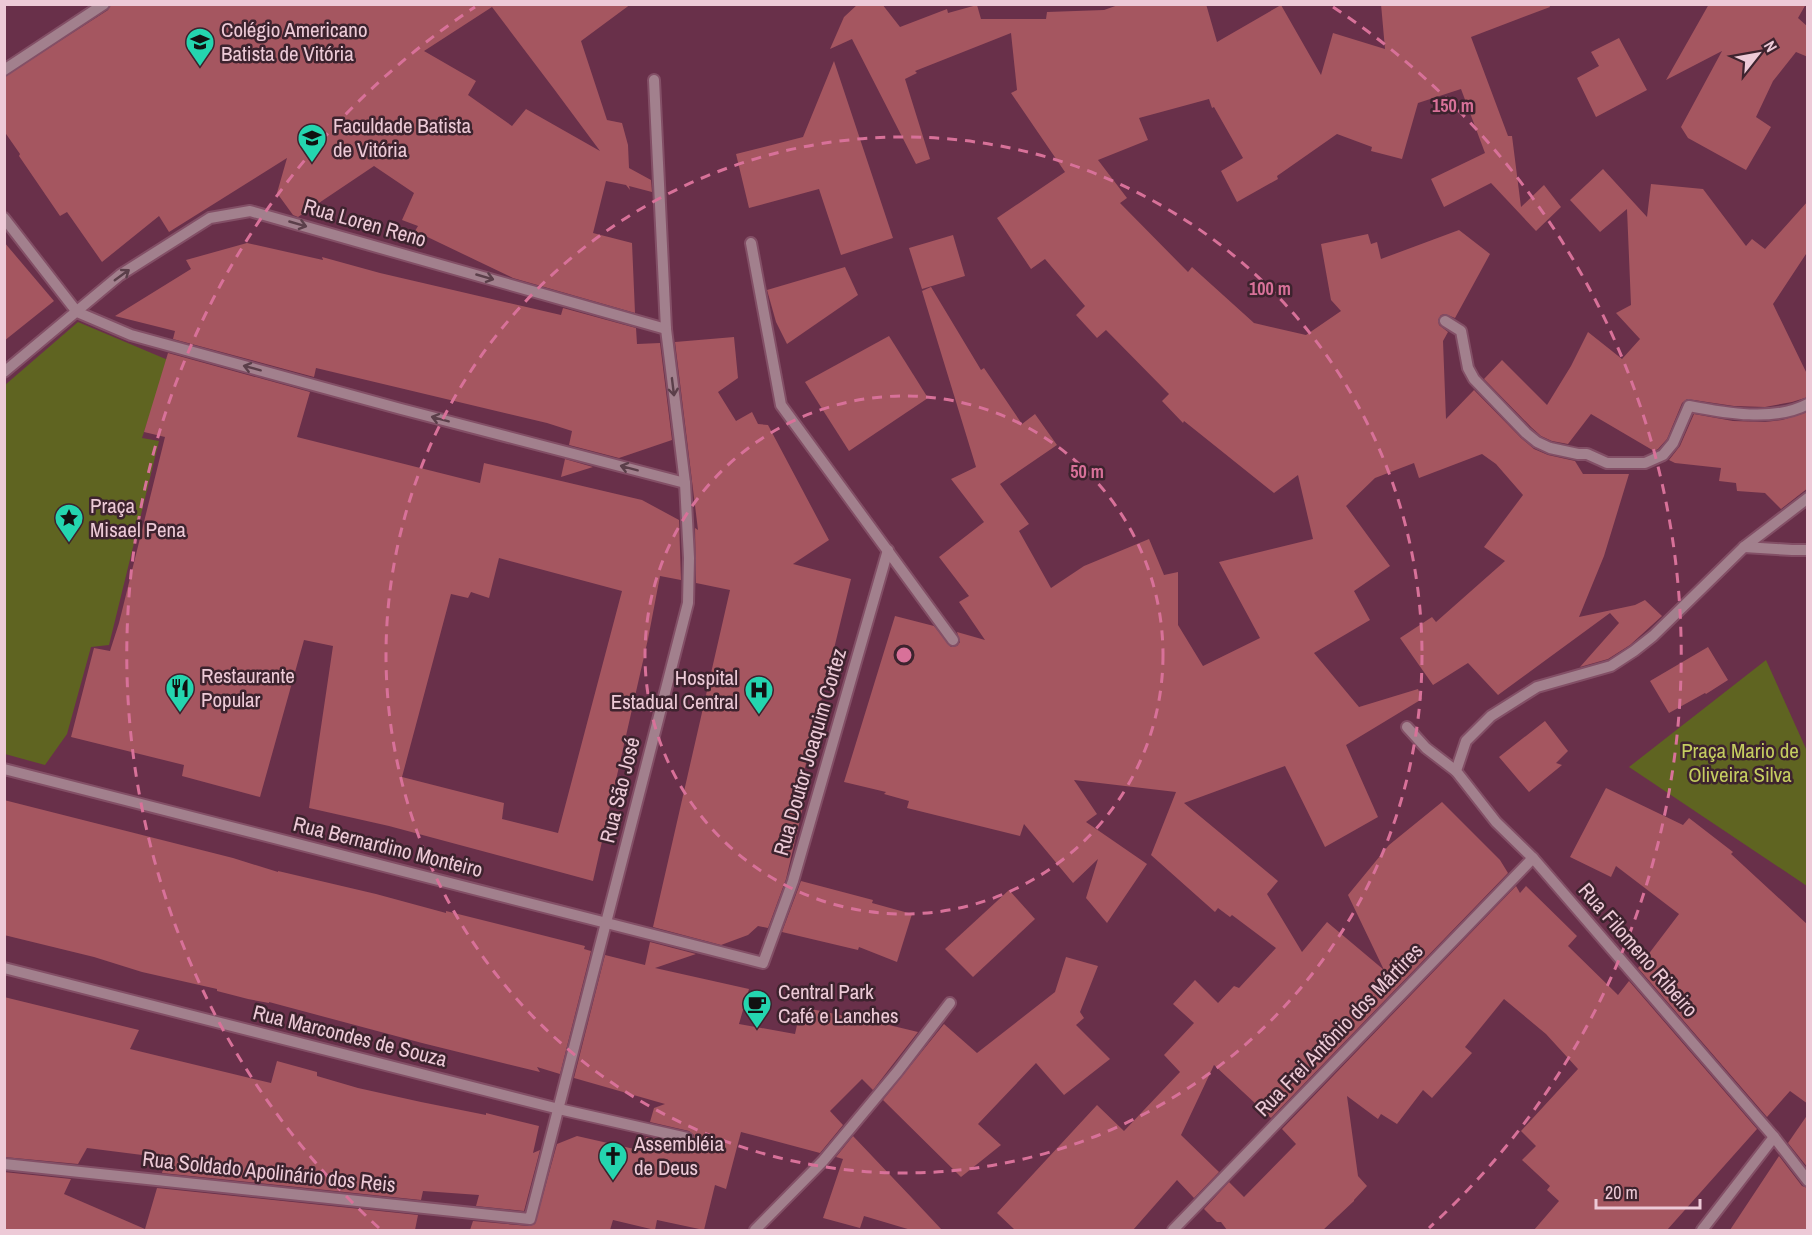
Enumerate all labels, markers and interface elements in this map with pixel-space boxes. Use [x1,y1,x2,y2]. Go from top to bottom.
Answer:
place label: Colégio Americano Batista de Vitória [221,15,367,68]
north arrow [1728,24,1788,84]
school or university icon: Colégio Americano Batista de Vitória [184,26,216,68]
text: N [1759,37,1783,56]
text: 150 m [1432,93,1474,118]
place label: Faculdade Batista de Vitória [333,111,471,164]
school or university icon: Faculdade Batista de Vitória [296,122,328,164]
street label: Rua Loren Reno [300,191,430,254]
one-way arrow [288,219,307,230]
one-way arrow [114,268,130,281]
one-way arrow [476,272,495,283]
text: 100 m [1249,276,1291,301]
one-way arrow [243,362,262,374]
one-way arrow [668,376,679,396]
one-way arrow [431,413,450,425]
text: 50 m [1070,459,1104,484]
one-way arrow [619,462,638,474]
place label: Praça Misael Pena [90,491,186,544]
place icon: Praça Misael Pena [53,502,85,544]
street label: Rua Doutor Joaquim Cortez [766,644,853,859]
centre of rings [894,645,914,665]
place label: Restaurante Popular [201,661,295,714]
place label: Hospital Estadual Central [611,663,738,716]
restaurant icon: Restaurante Popular [164,672,196,714]
hospital icon: Hospital Estadual Central [743,674,775,716]
street label: Rua São José [592,734,647,846]
park label: Praça Mario de Oliveira Silva [1681,736,1799,789]
street label: Rua Bernardino Monteiro [290,809,486,884]
street label: Rua Filomeno Ribeiro [1572,876,1705,1023]
street label: Rua Frei Antônio dos Mártires [1248,937,1429,1123]
place label: Central Park Café e Lanches [778,977,899,1030]
cafe icon: Central Park Café e Lanches [741,988,773,1030]
street label: Rua Marcondes de Souza [250,997,451,1074]
place label: Assembléia de Deus [633,1129,724,1182]
church icon: Assembléia de Deus [597,1140,629,1182]
street label: Rua Soldado Apolinário dos Reis [141,1144,397,1199]
scale bar [1596,1172,1700,1210]
text: 20 m [1605,1180,1638,1205]

